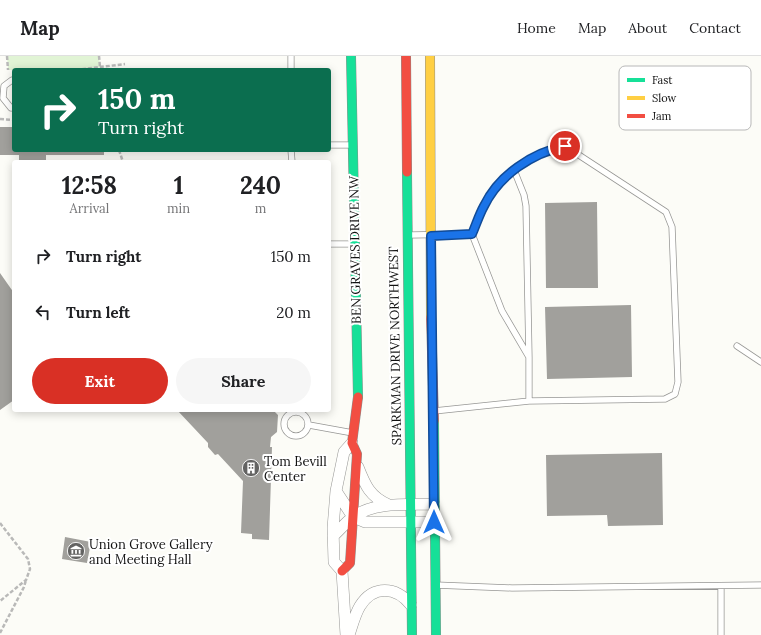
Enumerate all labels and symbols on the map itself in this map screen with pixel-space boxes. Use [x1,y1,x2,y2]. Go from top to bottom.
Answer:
legend [619,66,751,130]
text: Fast [652,73,673,87]
text: Slow [652,91,677,105]
text: Jam [651,109,672,123]
pin [548,129,582,163]
street label: BEN GRAVES DRIVE NW [345,175,365,324]
street label: SPARKMAN DRIVE NORTHWEST [385,246,405,446]
place label: Tom Bevill Center [264,453,327,485]
building icon: Tom Bevill Center [241,458,261,478]
position arrow [413,501,455,543]
place label: Union Grove Gallery and Meeting Hall [89,536,213,568]
museum icon: Union Grove Gallery and Meeting Hall [66,541,86,561]

